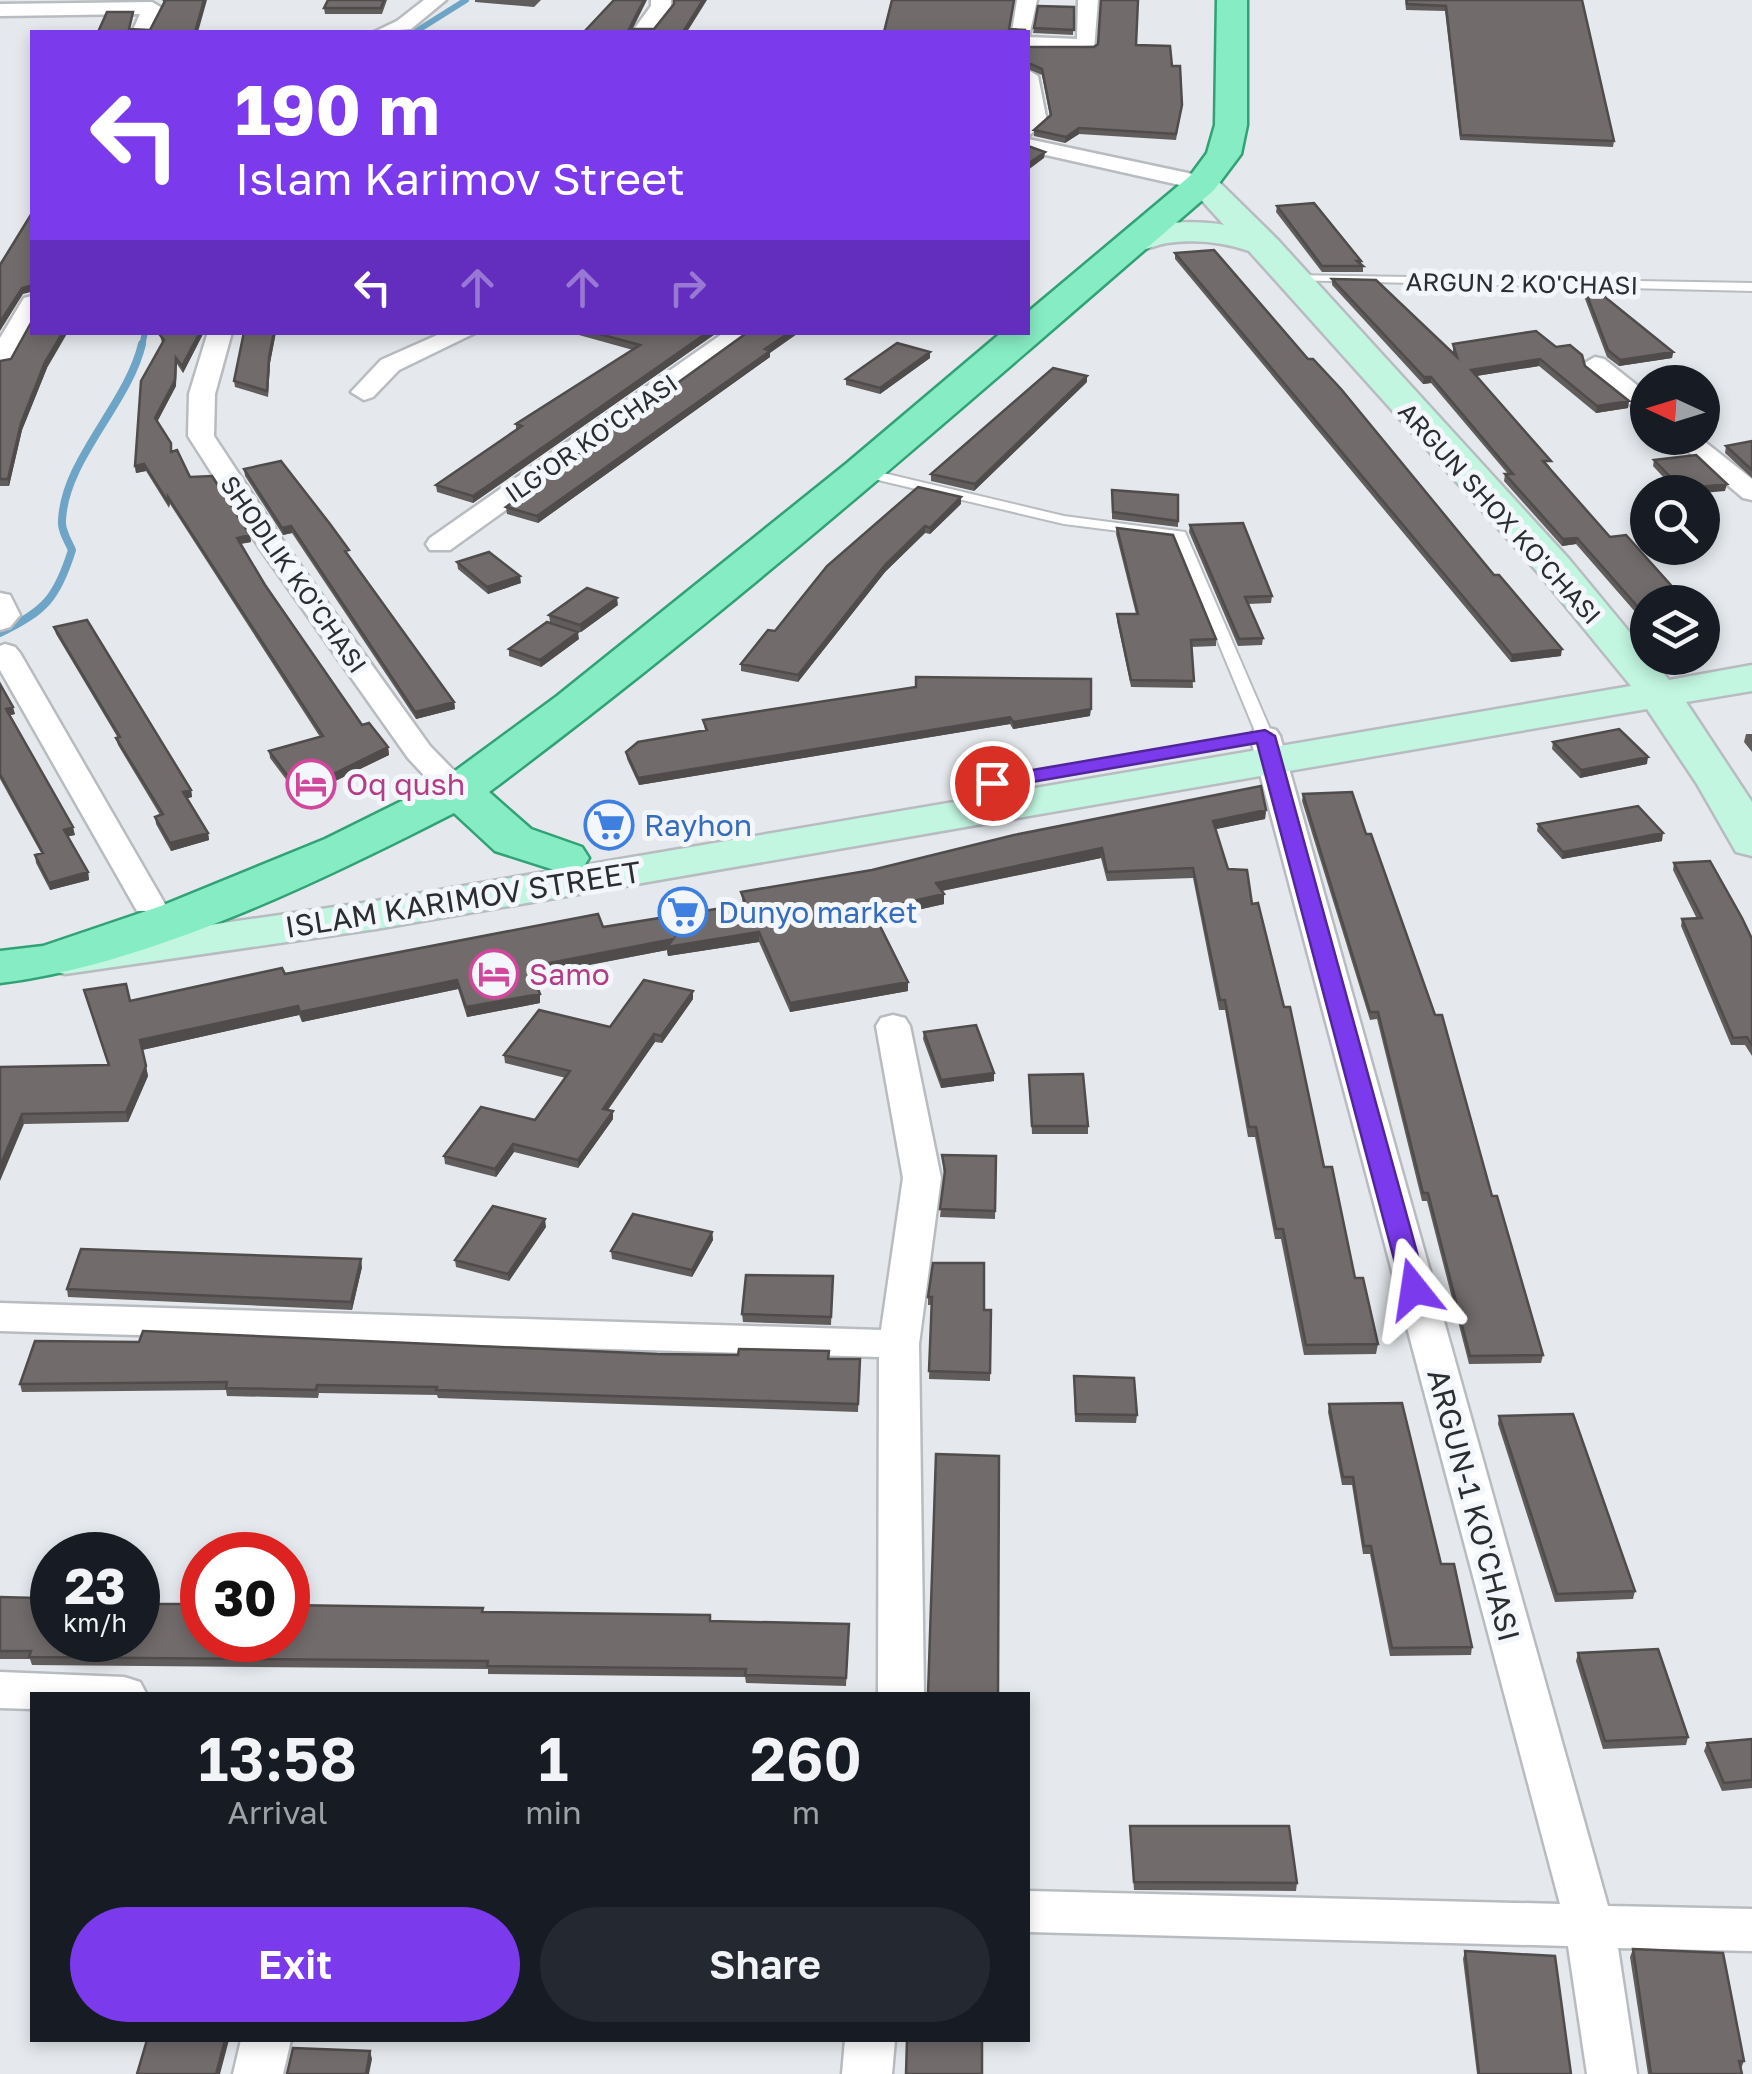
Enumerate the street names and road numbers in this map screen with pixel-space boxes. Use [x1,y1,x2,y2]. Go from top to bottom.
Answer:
street label: ARGUN 2 KO'CHASI [1405,265,1639,301]
street label: ILG'OR KO'CHASI [499,367,683,509]
street label: ARGUN SHOX KO'CHASI [1392,396,1608,630]
street label: SHODLIK KO'CHASI [214,469,374,679]
street label: ISLAM KARIMOV STREET [283,853,643,945]
street label: ARGUN-1 KO'CHASI [1420,1365,1528,1645]

